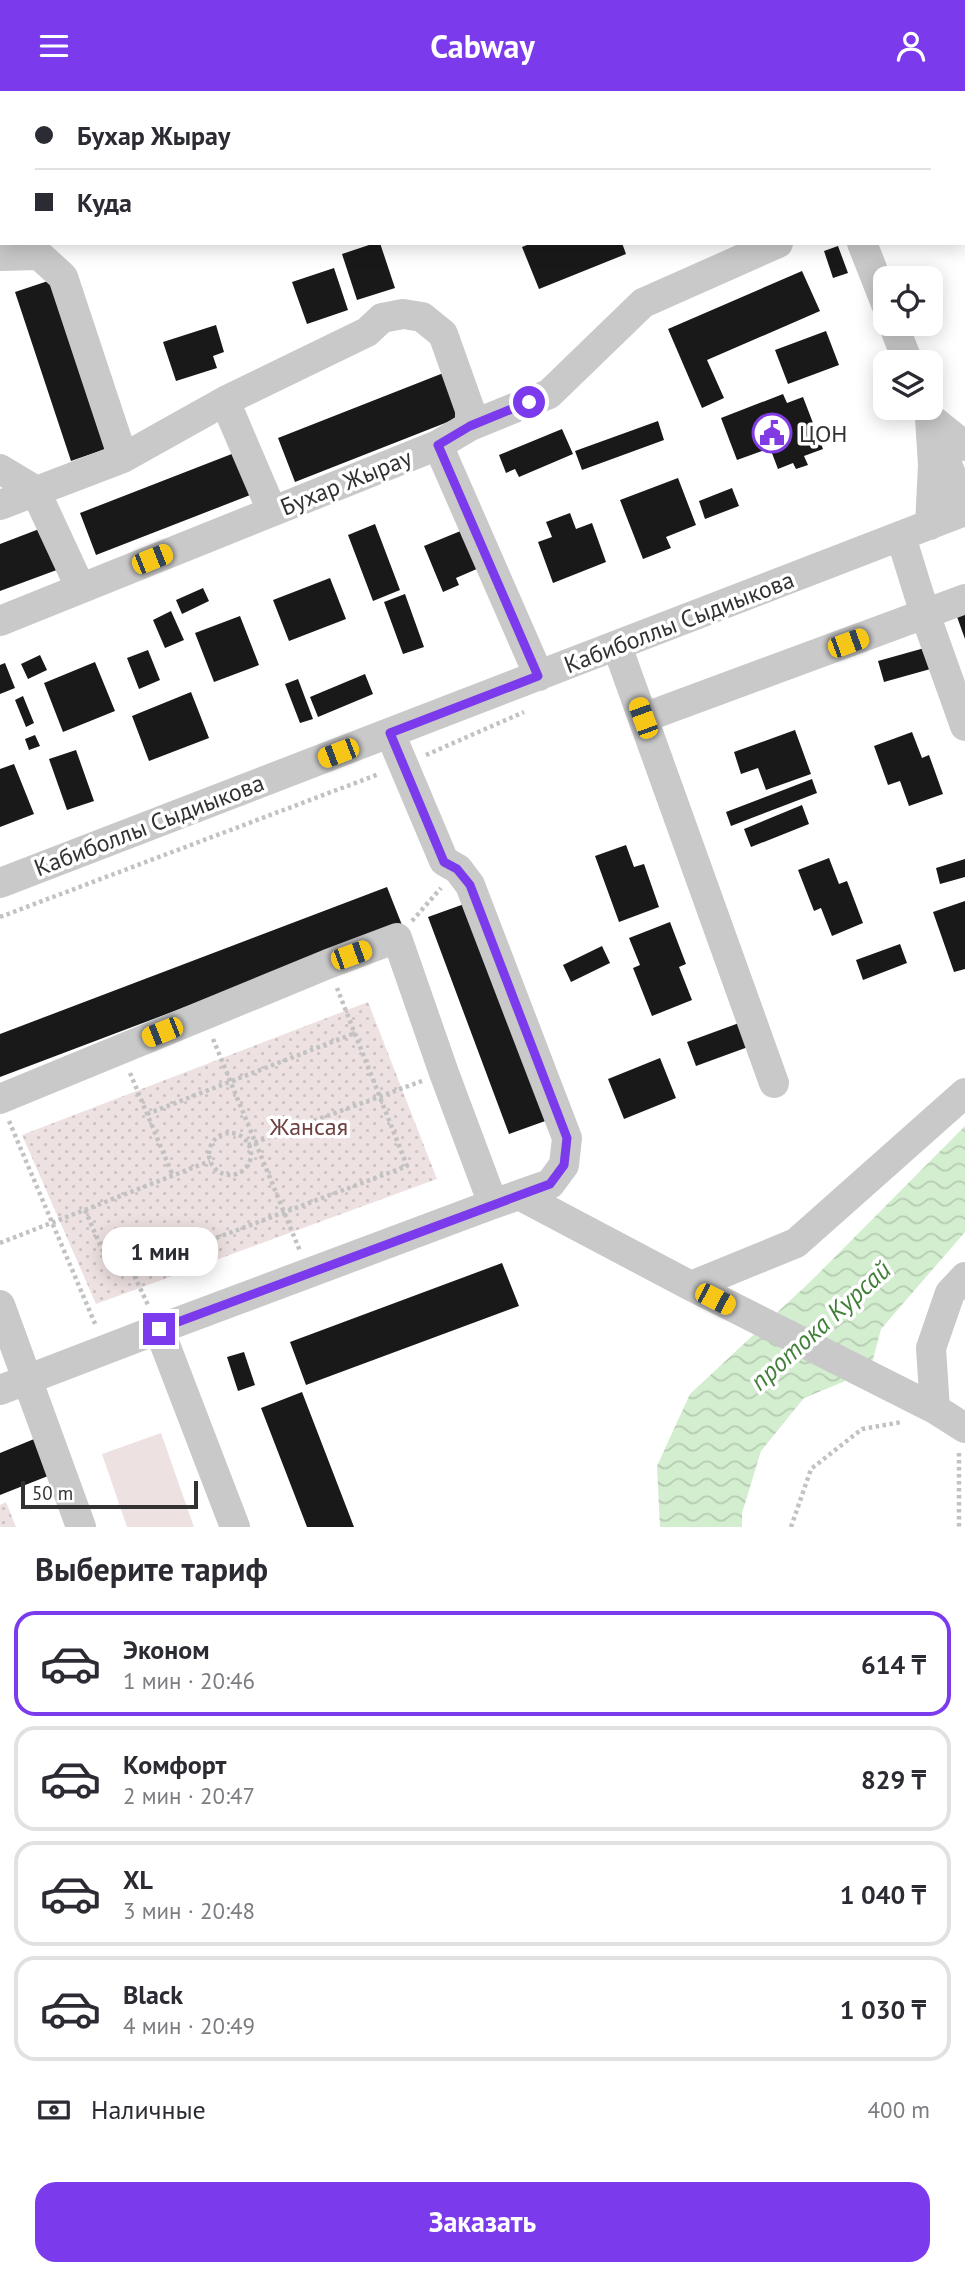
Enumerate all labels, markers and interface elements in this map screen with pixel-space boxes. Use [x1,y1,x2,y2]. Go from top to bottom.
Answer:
text: Cabway [430,25,535,67]
icon: menu [35,27,73,65]
icon: person [892,27,930,65]
text: Бухар Жырау [77,119,230,152]
text: Куда [77,186,132,219]
map controls [873,266,943,420]
button: locate [873,266,943,336]
button: layers [873,350,943,420]
route start [513,386,545,418]
public building icon: ЦОН [751,412,793,454]
place label: ЦОН [799,418,847,449]
street label: Бухар Жырау [276,442,416,522]
car [129,541,176,577]
street label: Кабиболлы Сыдиыкова [560,564,798,680]
car [825,626,872,660]
car [626,695,661,741]
car [315,736,362,770]
street label: Кабиболлы Сыдиыкова [30,767,268,883]
car [328,938,375,972]
car [139,1014,186,1050]
park label: Жансая [269,1111,348,1142]
callout: 1 мин [101,1227,217,1277]
text: 1 мин [130,1237,190,1266]
water label: протока Курсай [743,1253,897,1397]
car [692,1280,739,1318]
route end [143,1313,175,1345]
scale bar [21,1478,198,1510]
text: 50 m [32,1481,73,1505]
text: Выберите тариф [35,1548,268,1590]
icon: car [39,1632,102,1695]
text: Эконом [123,1633,210,1666]
text: 614 ₸ [861,1648,926,1681]
text: 1 мин · 20:46 [123,1666,255,1695]
icon: car [39,1747,102,1810]
text: Комфорт [123,1748,226,1781]
text: 829 ₸ [861,1763,926,1796]
text: 2 мин · 20:47 [123,1781,255,1810]
icon: car [39,1862,102,1925]
text: XL [123,1863,153,1896]
text: 1 040 ₸ [840,1878,926,1911]
text: 3 мин · 20:48 [123,1896,255,1925]
icon: car [39,1977,102,2040]
text: Black [123,1978,183,2011]
text: 1 030 ₸ [840,1993,926,2026]
text: 4 мин · 20:49 [123,2011,255,2040]
icon: cash [35,2091,73,2129]
text: Наличные [91,2093,206,2126]
text: 400 m [868,2095,930,2124]
button: Заказать [35,2182,930,2262]

